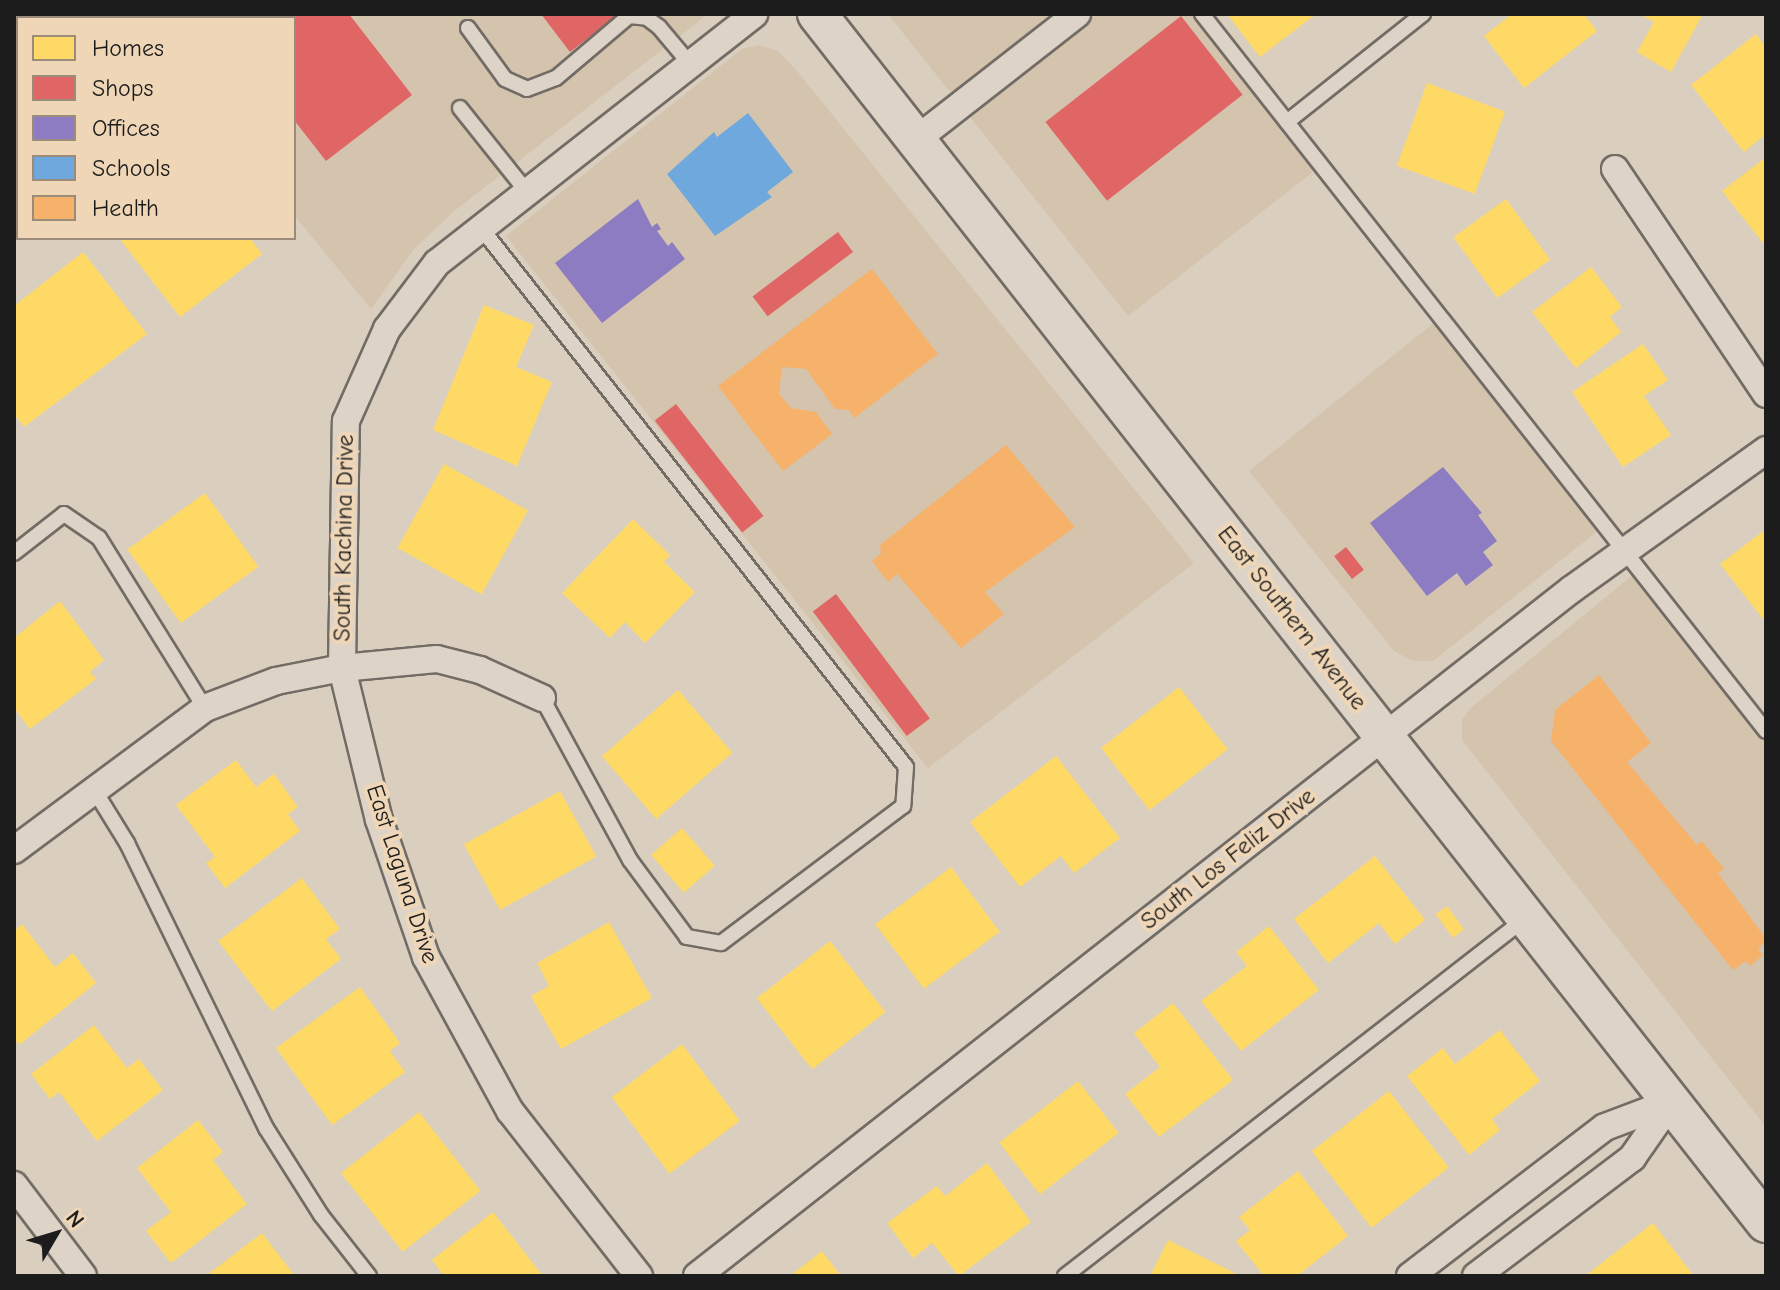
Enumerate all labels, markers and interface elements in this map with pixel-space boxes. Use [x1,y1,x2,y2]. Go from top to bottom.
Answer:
legend [16,16,296,240]
text: Homes [92,34,164,62]
text: Shops [92,74,153,102]
text: Offices [92,114,160,142]
text: Schools [92,154,170,182]
text: Health [92,194,159,222]
street label: South Kachina Drive [328,434,360,642]
street label: East Southern Avenue [1211,520,1373,716]
street label: East Laguna Drive [360,781,444,967]
street label: South Los Feliz Drive [1135,782,1321,936]
north arrow [16,1194,96,1274]
text: N [60,1206,90,1233]

